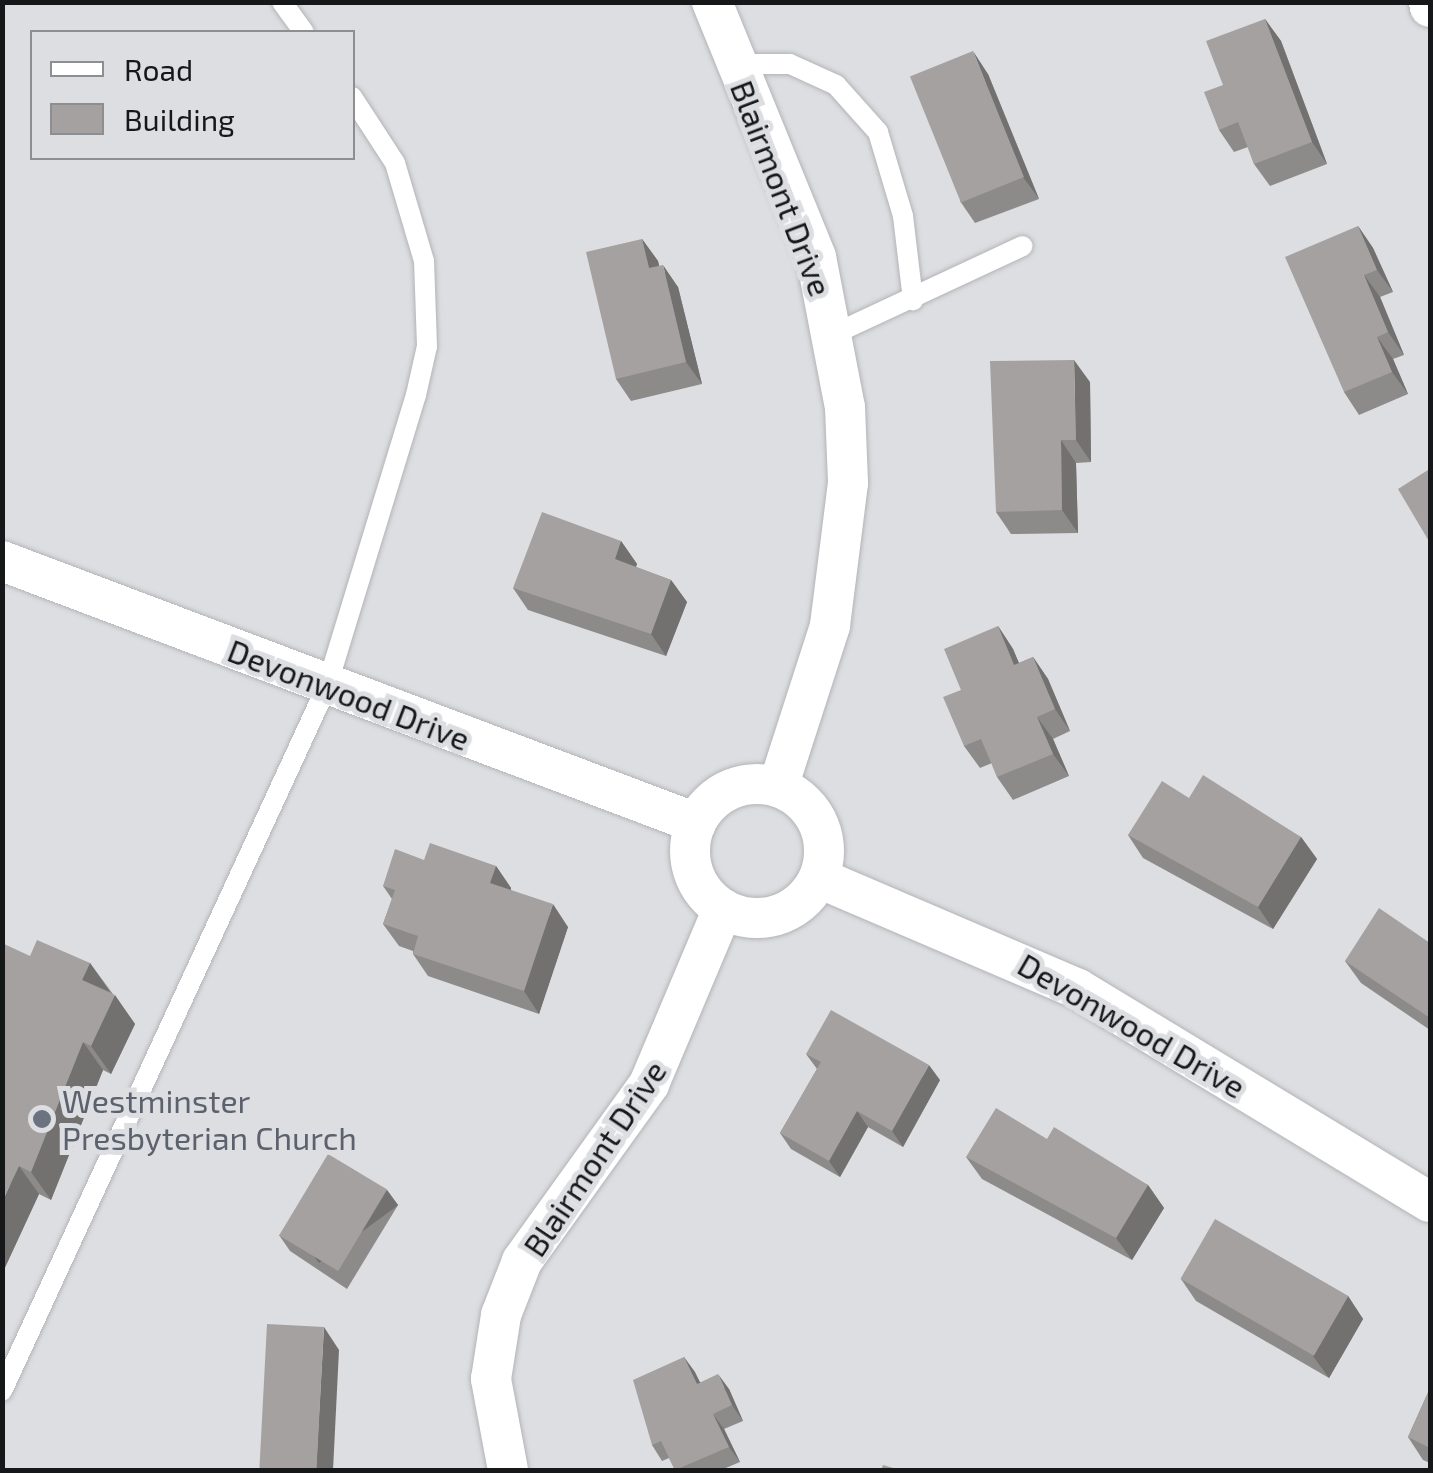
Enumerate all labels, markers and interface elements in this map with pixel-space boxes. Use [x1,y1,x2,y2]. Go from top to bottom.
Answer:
legend [30,30,355,160]
text: Road [124,51,193,87]
street label: Blairmont Drive [723,75,841,301]
text: Building [124,101,235,137]
street label: Devonwood Drive [223,630,475,758]
street label: Devonwood Drive [1012,944,1252,1106]
street label: Blairmont Drive [514,1053,674,1263]
place label: Westminster Presbyterian Church [62,1082,357,1157]
marker: Westminster Presbyterian Church [31,1108,53,1130]

